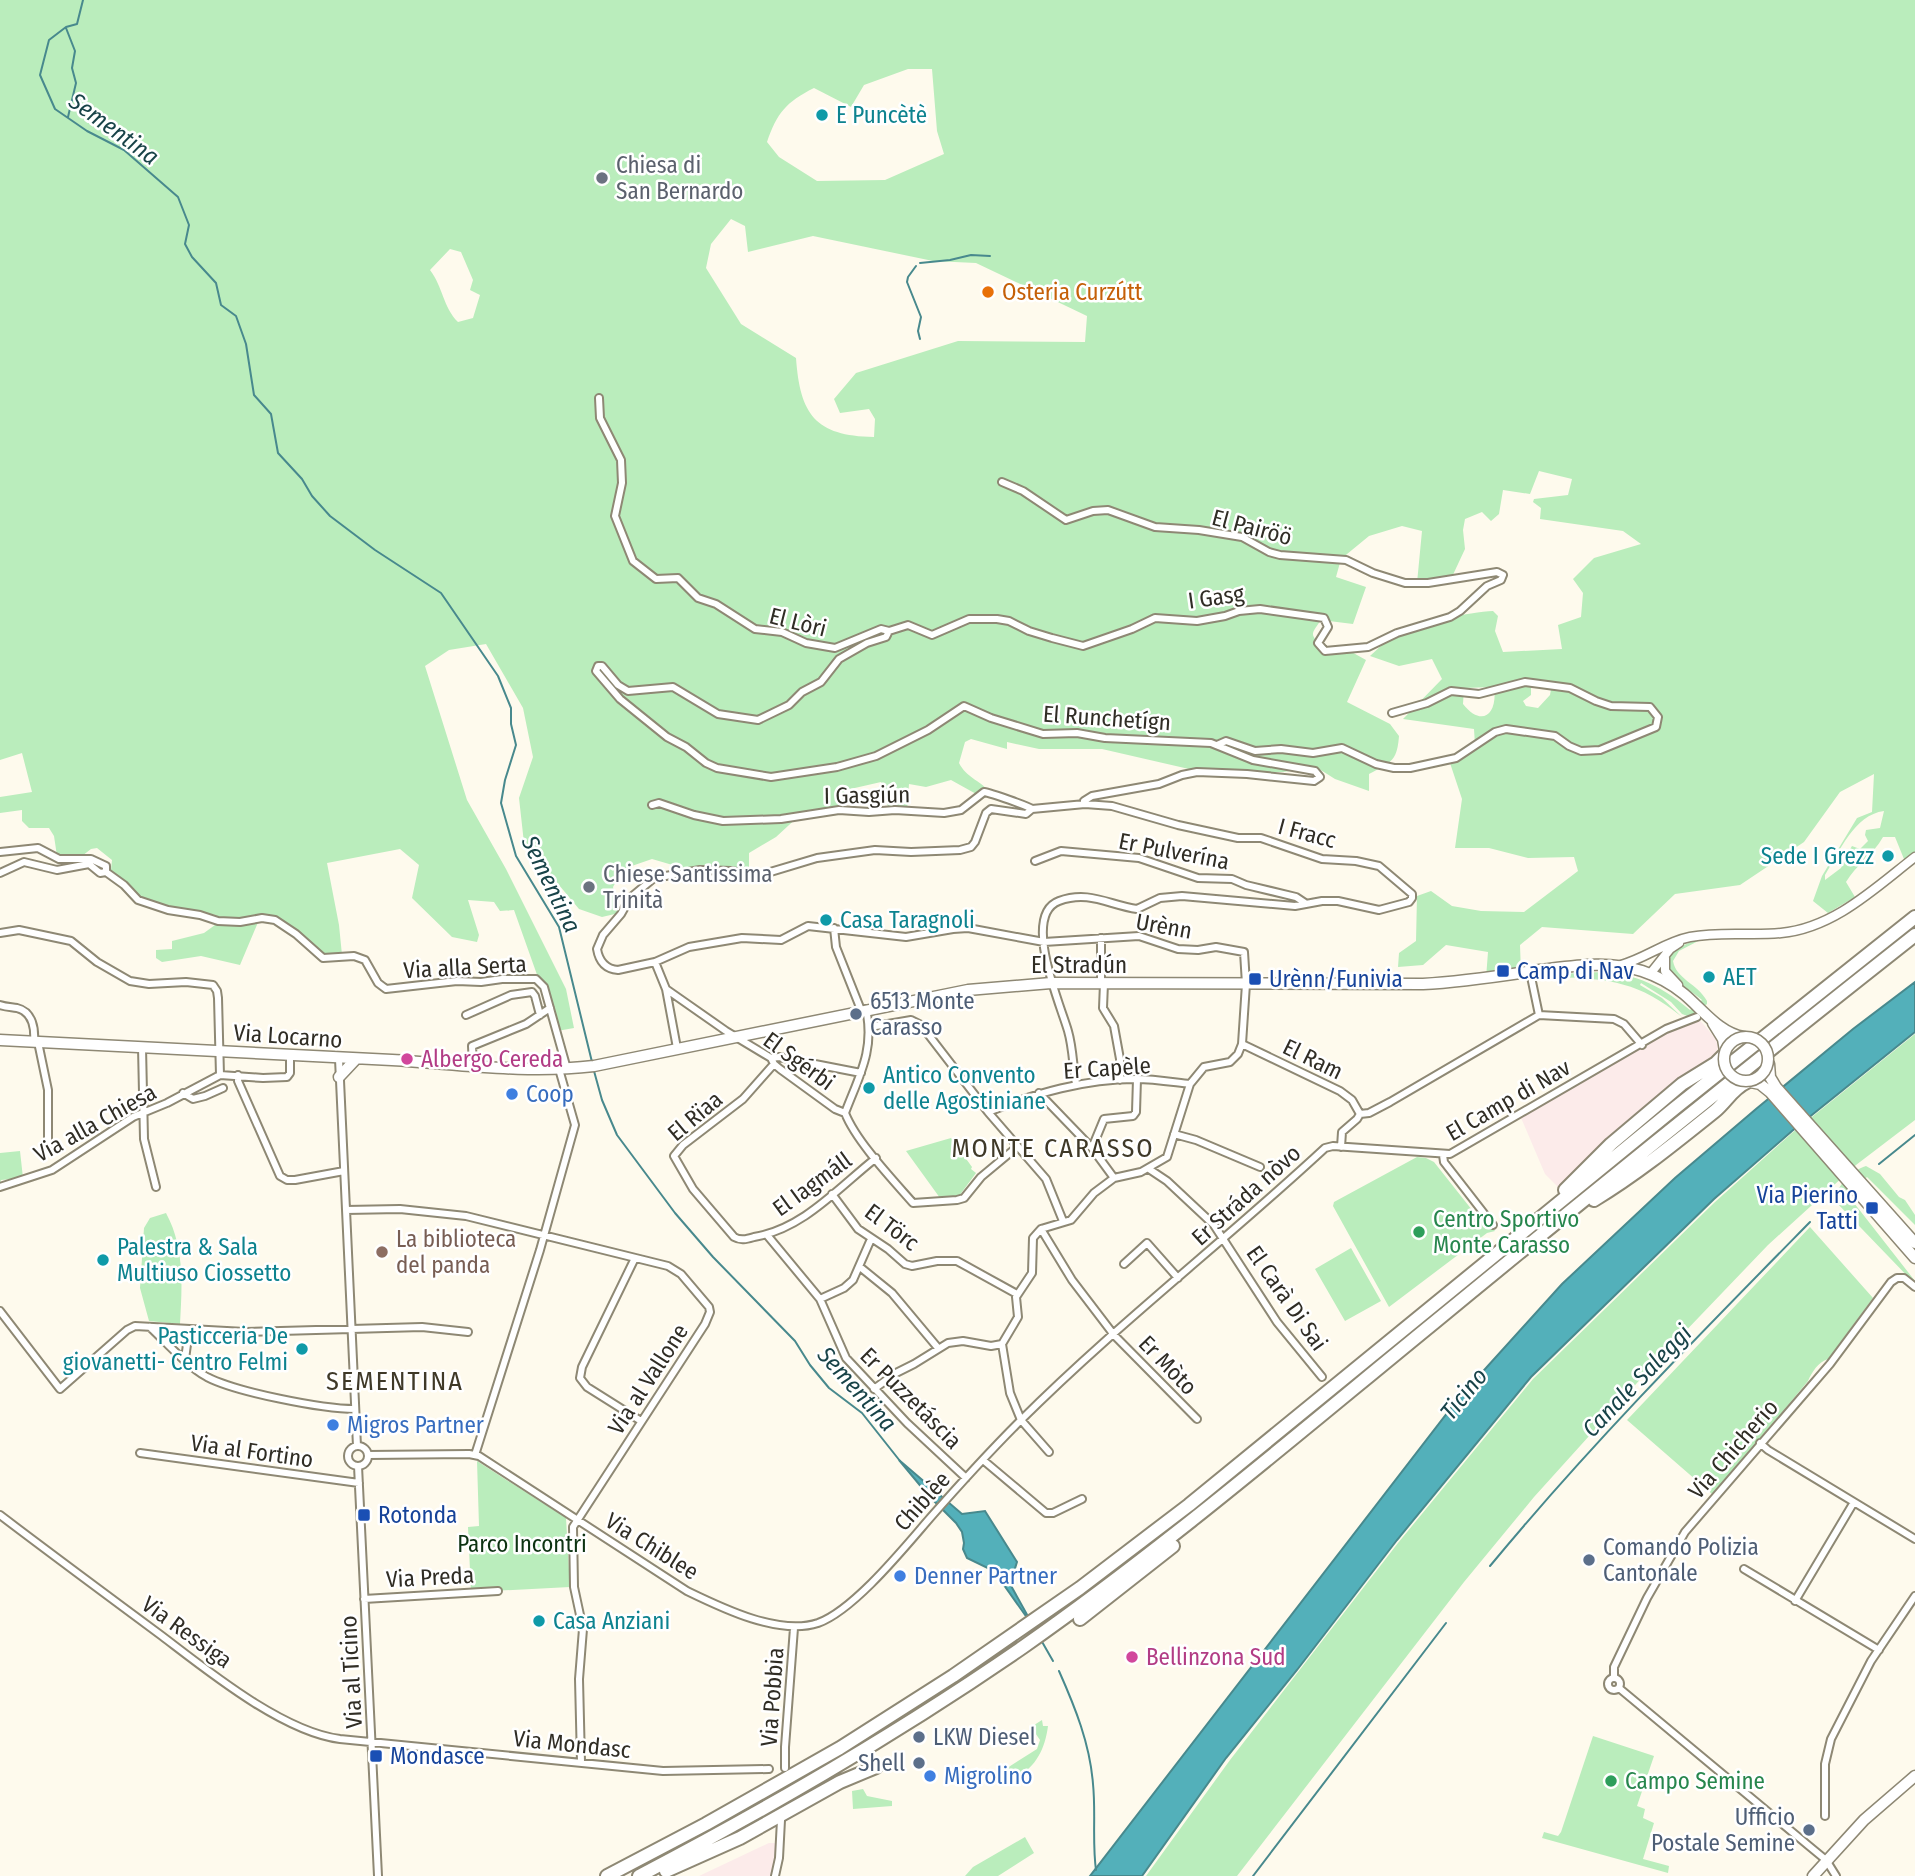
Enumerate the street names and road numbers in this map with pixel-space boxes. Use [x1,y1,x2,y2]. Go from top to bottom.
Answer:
street label: El Pairöö [1209,503,1295,551]
street label: I Gasg [1186,579,1246,615]
street label: El Lòri [767,601,829,643]
street label: El Runchetígn [1042,700,1172,736]
street label: I Gasgiún [824,780,910,810]
street label: I Fracc [1275,812,1339,854]
street label: Er Pulverína [1116,827,1232,875]
street label: Urènn [1134,907,1194,945]
street label: Via alla Serta [403,950,527,984]
street label: El Stradún [1031,951,1127,979]
street label: Via Locarno [233,1018,343,1054]
street label: El Sgérbi [758,1026,840,1096]
street label: El Ram [1278,1033,1348,1085]
street label: Er Capèle [1062,1051,1152,1085]
street label: El Camp di Nav [1441,1053,1576,1147]
street label: Via alla Chiesa [29,1078,161,1168]
street label: El Rïaa [662,1085,728,1147]
street label: Er Stráda nòvo [1186,1139,1306,1251]
street label: El Iagmáll [767,1146,857,1222]
street label: El Törc [859,1198,925,1257]
street label: El Carà Di Sai [1241,1240,1333,1356]
street label: Via al Vallone [602,1318,694,1440]
street label: Er Mòto [1133,1329,1203,1401]
street label: Er Puzzetáscia [854,1341,968,1455]
street label: Via Chicherio [1682,1393,1784,1505]
street label: Via al Fortino [189,1429,315,1473]
street label: Chiblèe [888,1466,956,1536]
street label: Via Chiblee [600,1506,704,1586]
street label: Via Preda [385,1561,475,1593]
street label: Via Ressiga [136,1590,238,1674]
street label: Via al Ticino [334,1615,368,1729]
street label: Via Pobbia [755,1647,789,1747]
street label: Via Mondasc [512,1724,632,1764]

